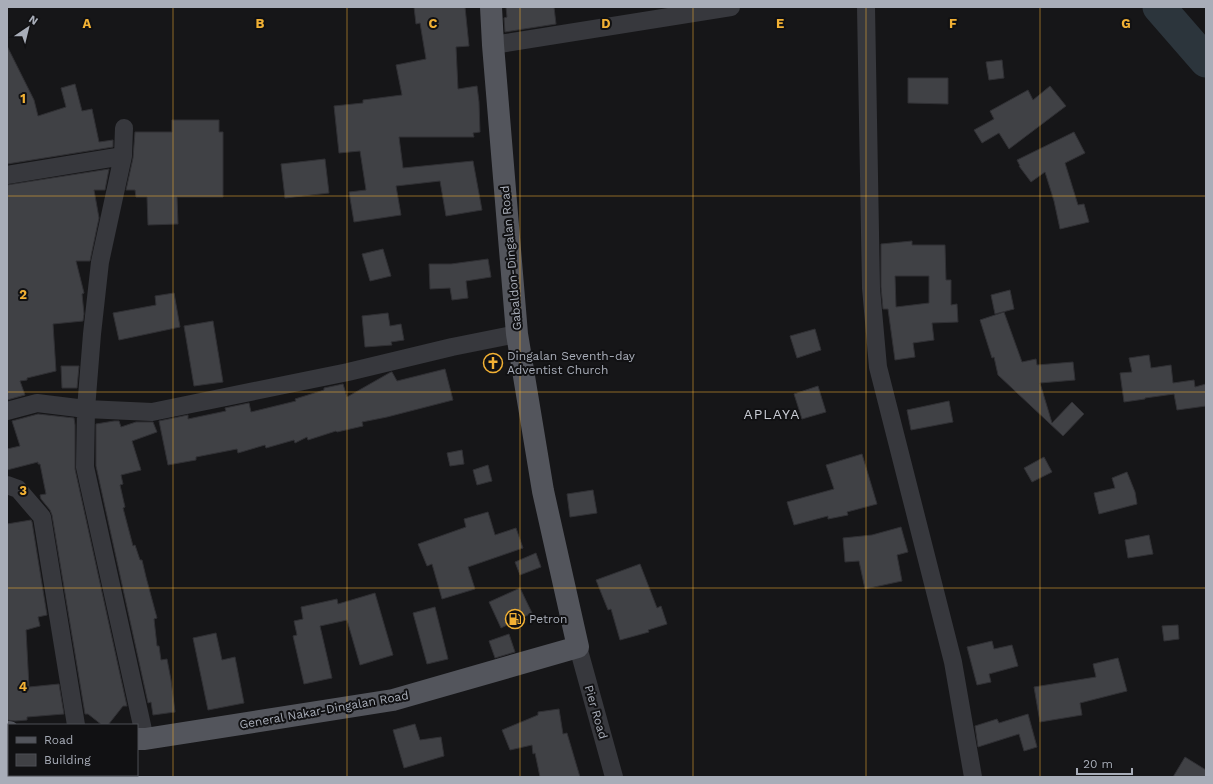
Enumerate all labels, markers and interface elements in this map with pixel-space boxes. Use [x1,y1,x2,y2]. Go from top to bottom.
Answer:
north arrow [8,8,48,48]
text: N [26,13,41,28]
text: A [83,16,92,31]
text: B [256,16,265,31]
text: C [429,16,438,31]
text: D [601,16,611,31]
text: E [776,16,784,31]
text: F [949,16,957,31]
text: G [1121,16,1131,31]
text: 1 [20,91,26,106]
street label: Gabaldon-Dingalan Road [498,185,524,331]
text: 2 [19,287,27,302]
place label: Dingalan Seventh-day Adventist Church [507,349,636,377]
church icon: Dingalan Seventh-day Adventist Church [482,352,504,374]
district label: APLAYA [744,406,800,422]
text: 3 [19,483,27,498]
fuel station icon: Petron [504,608,526,630]
place label: Petron [529,612,567,626]
text: 4 [19,679,28,694]
street label: Pier Road [582,683,610,741]
street label: General Nakar-Dingalan Road [238,688,410,732]
legend [8,724,138,776]
text: Road [44,733,73,747]
scale bar [1077,750,1132,776]
text: Building [44,753,91,767]
text: 20 m [1083,757,1113,771]

